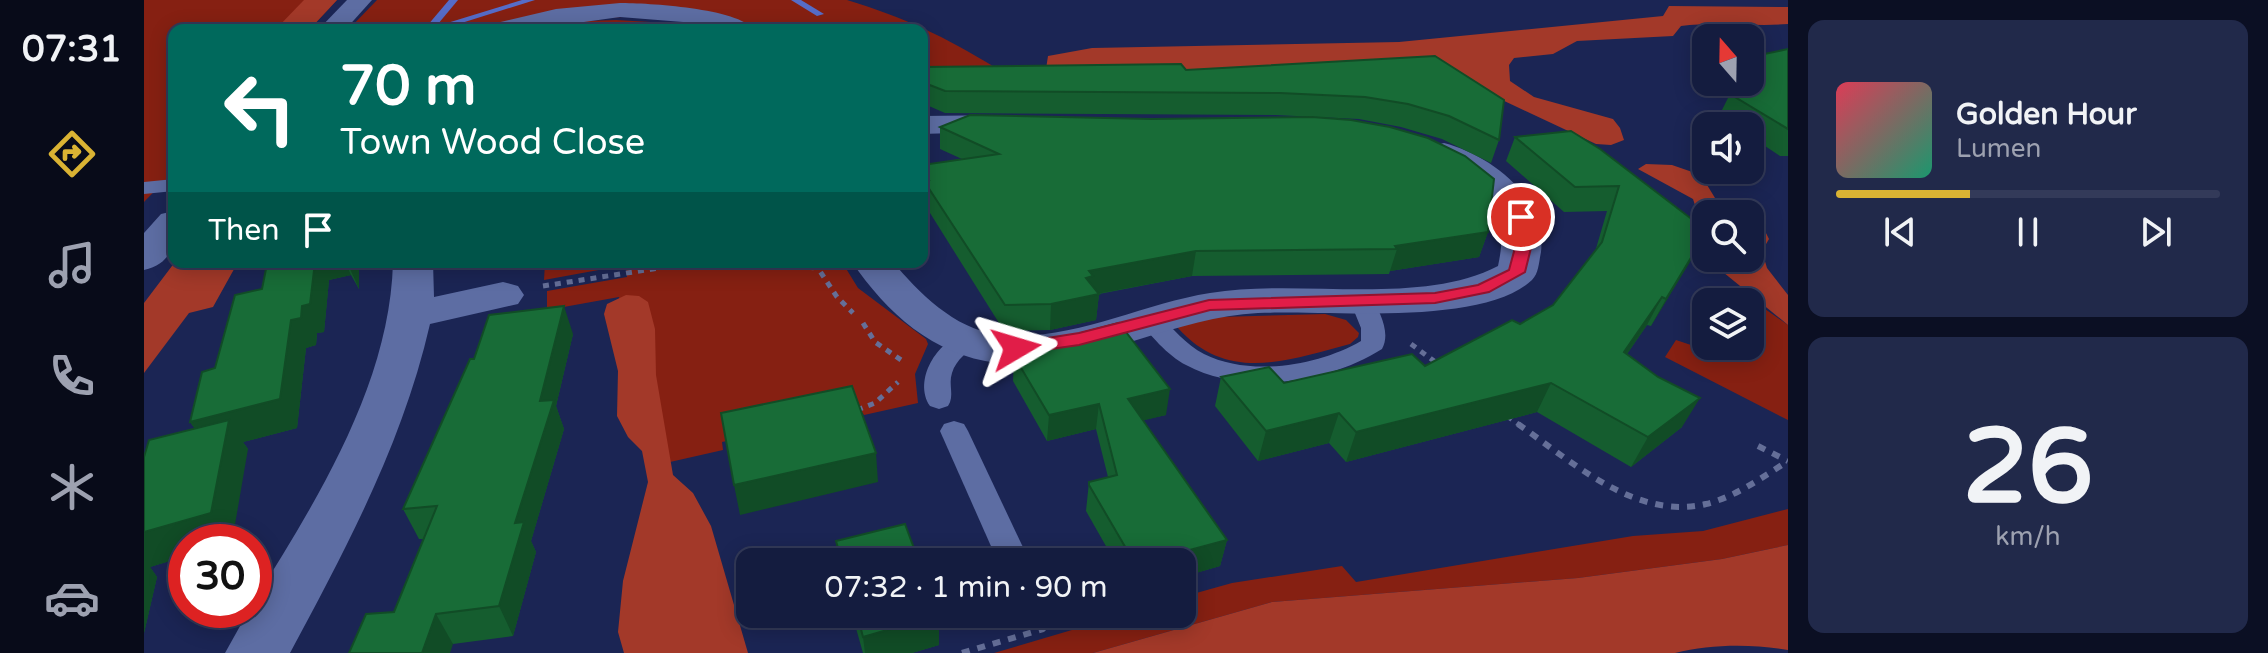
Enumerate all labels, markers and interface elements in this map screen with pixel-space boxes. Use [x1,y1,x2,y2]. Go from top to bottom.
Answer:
north arrow [1692,24,1764,96]
map controls [1692,24,1764,360]
text: 07:31 [22,28,122,71]
text: 70 m [340,53,476,120]
icon: left [208,56,312,160]
text: Golden Hour [1956,96,2137,133]
button: sound [1692,112,1764,184]
text: Town Wood Close [340,121,645,164]
icon: directions [44,126,100,182]
text: Lumen [1956,133,2041,164]
pin [1487,183,1555,251]
icon: arrive [1499,195,1543,239]
button: search [1692,200,1764,272]
icon: arrive [296,208,340,252]
icon: previous [1878,210,1922,254]
icon: pause [2006,210,2050,254]
icon: next [2134,210,2178,254]
text: Then [208,212,280,249]
icon: music [44,237,100,293]
button: layers [1692,288,1764,360]
position arrow [974,306,1058,390]
icon: phone [44,348,100,404]
text: 26 [1963,406,2093,531]
icon: climate [44,459,100,515]
text: km/h [1995,521,2061,552]
speed limit sign: 30 [168,524,272,628]
text: 07:32 · 1 min · 90 m [825,569,1107,606]
icon: car [44,570,100,626]

